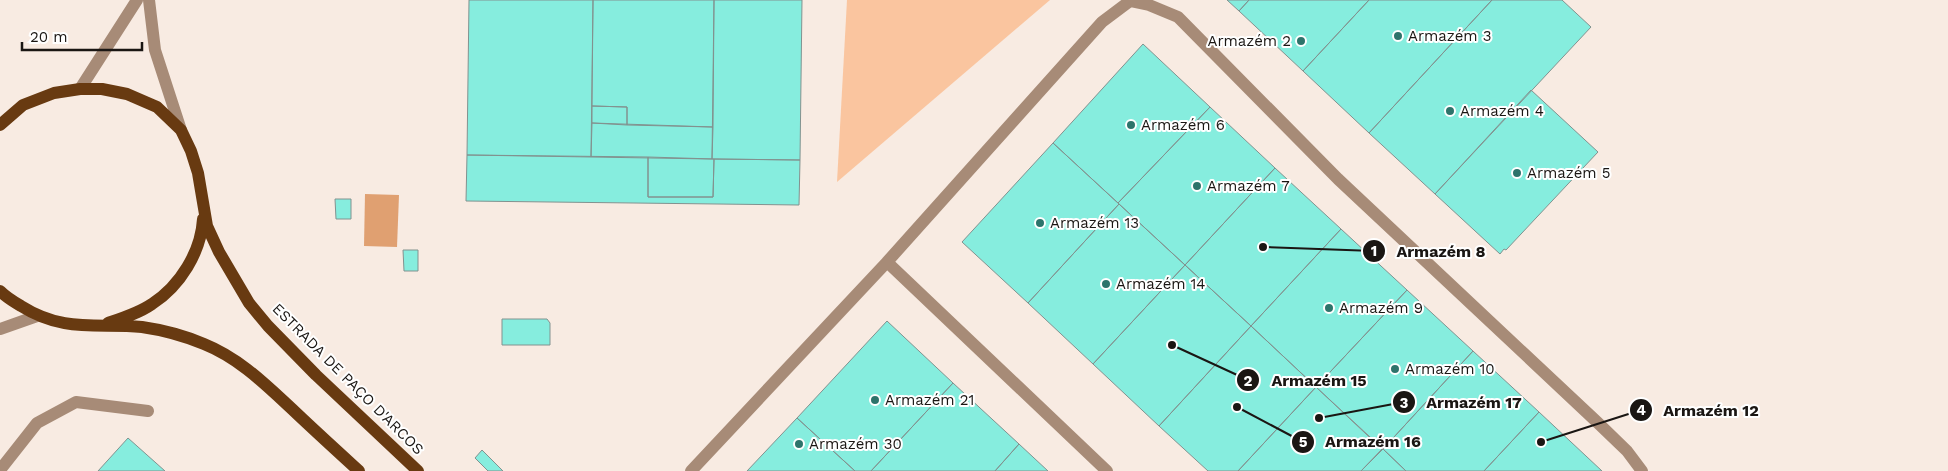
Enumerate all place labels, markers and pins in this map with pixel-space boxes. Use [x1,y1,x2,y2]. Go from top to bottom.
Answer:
place label: Armazém 3 [1408,27,1492,45]
marker: Armazém 3 [1392,30,1404,42]
place label: Armazém 2 [1207,32,1291,50]
marker: Armazém 2 [1295,35,1307,47]
place label: Armazém 4 [1460,102,1544,120]
marker: Armazém 4 [1444,105,1456,117]
place label: Armazém 6 [1141,116,1225,134]
marker: Armazém 6 [1125,119,1137,131]
place label: Armazém 5 [1527,164,1611,182]
marker: Armazém 5 [1511,167,1523,179]
place label: Armazém 7 [1207,177,1290,195]
marker: Armazém 7 [1191,180,1203,192]
place label: Armazém 13 [1050,214,1139,232]
marker: Armazém 13 [1034,217,1046,229]
callout: Armazém 8 [1362,235,1496,266]
place label: Armazém 14 [1116,275,1205,293]
marker: Armazém 14 [1100,278,1112,290]
place label: Armazém 9 [1339,299,1423,317]
marker: Armazém 9 [1323,302,1335,314]
place label: Armazém 10 [1405,360,1495,378]
marker: Armazém 10 [1389,363,1401,375]
callout: Armazém 15 [1236,365,1376,396]
callout: Armazém 17 [1391,387,1532,418]
place label: Armazém 21 [885,391,974,409]
marker: Armazém 21 [869,394,881,406]
callout: Armazém 12 [1628,395,1769,426]
callout: Armazém 16 [1290,426,1431,457]
place label: Armazém 30 [809,435,902,453]
marker: Armazém 30 [793,438,805,450]

